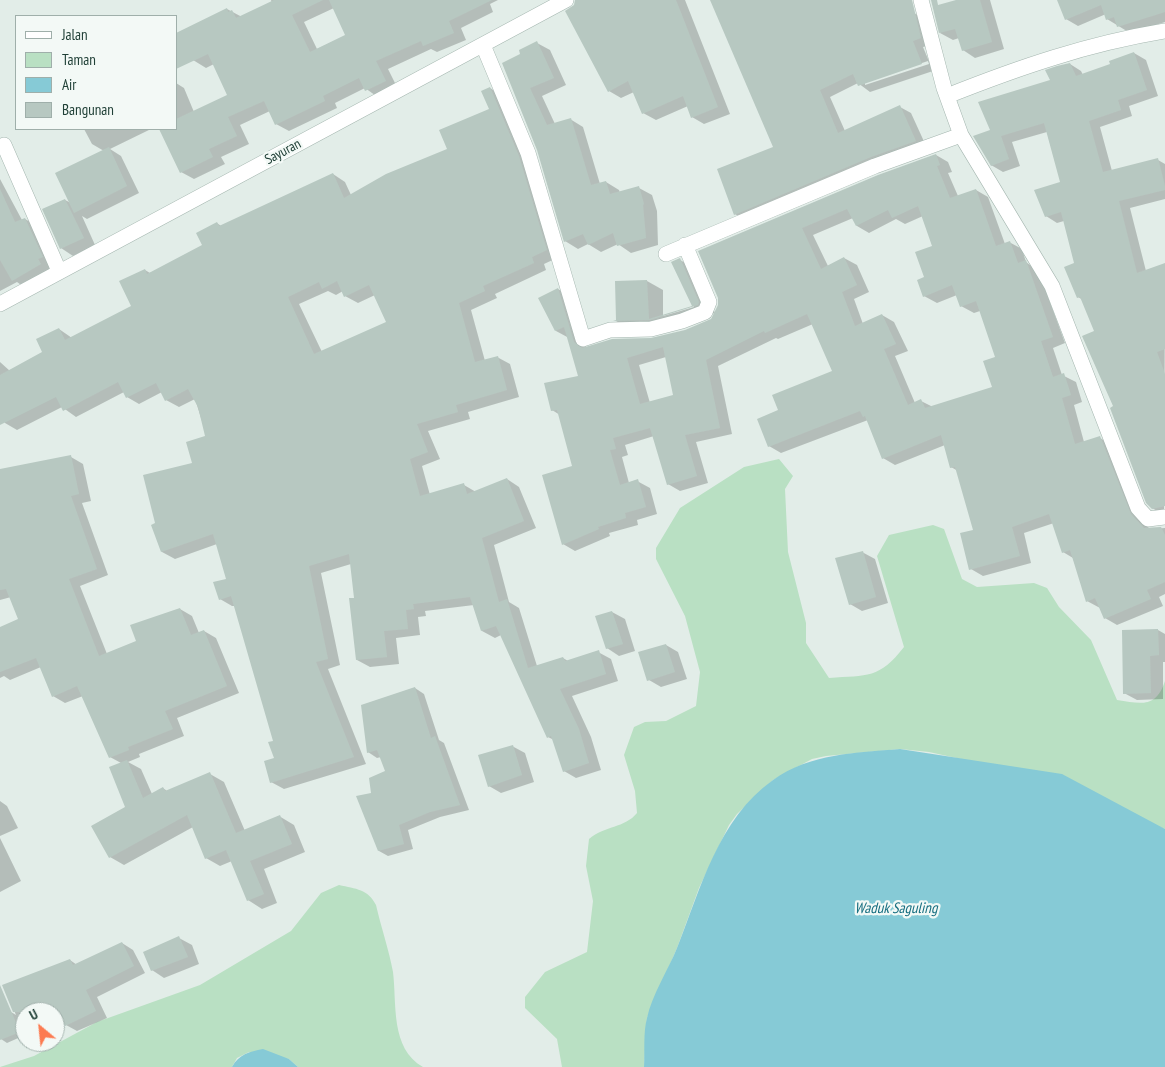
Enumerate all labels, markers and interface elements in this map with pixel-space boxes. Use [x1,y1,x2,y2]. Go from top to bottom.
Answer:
legend [15,15,178,130]
text: Jalan [62,25,88,44]
text: Taman [62,50,96,69]
text: Air [62,75,76,94]
text: Bangunan [62,100,114,119]
street label: Sayuran [262,136,304,168]
water label: Waduk Saguling [855,900,937,918]
north arrow [15,1002,65,1052]
text: U [26,1005,41,1024]

